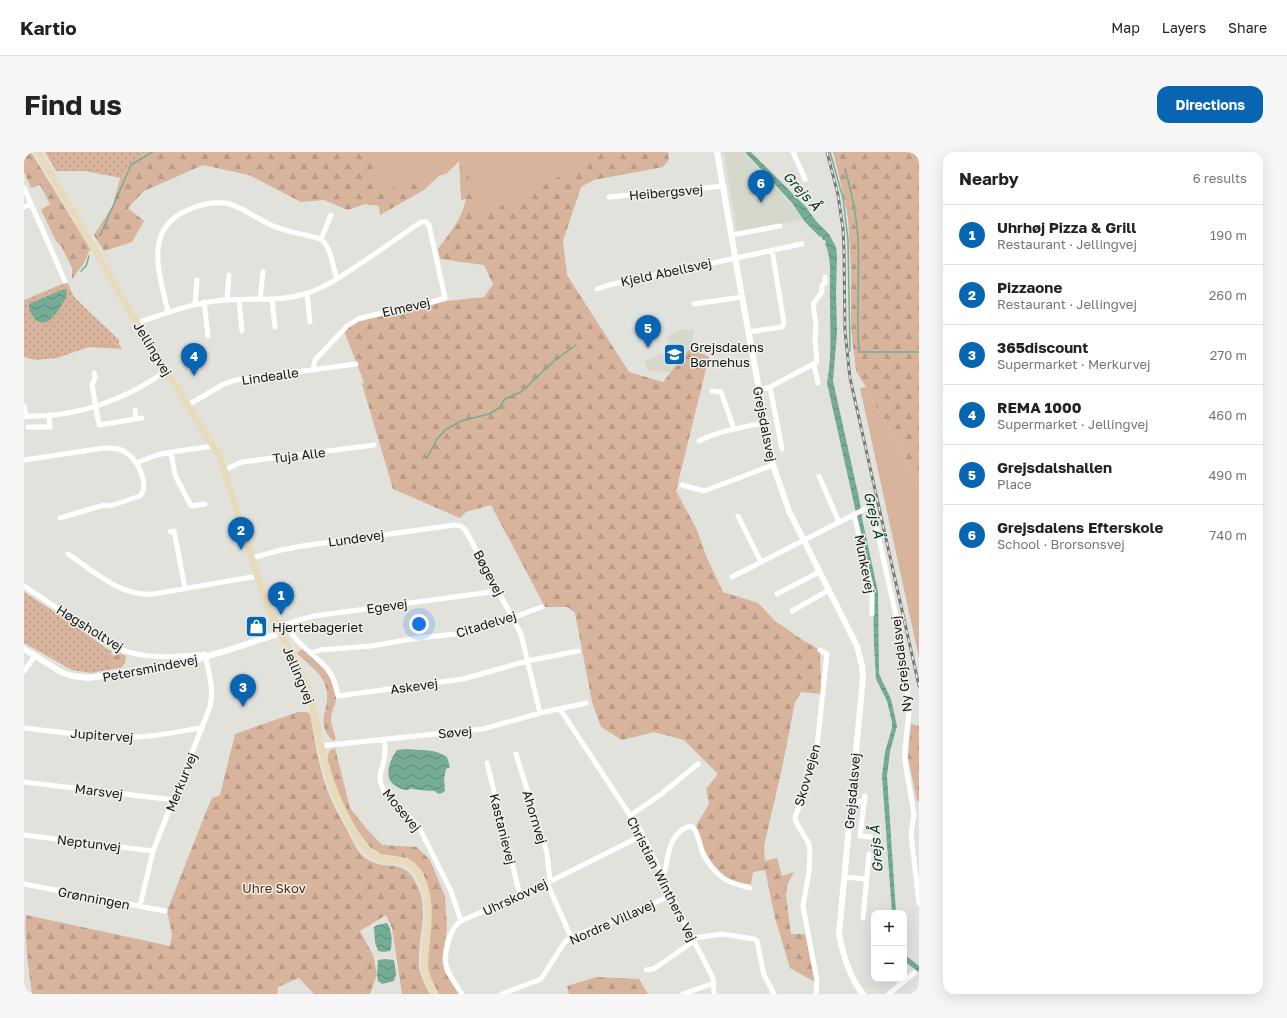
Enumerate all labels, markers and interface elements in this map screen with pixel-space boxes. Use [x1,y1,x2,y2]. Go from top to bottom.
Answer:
text: Kartio [20,16,77,39]
text: Map [1111,19,1140,36]
text: Layers [1162,19,1206,36]
text: Share [1228,19,1267,36]
button: Directions [1157,86,1263,123]
text: Find us [24,88,122,121]
water label: Grejs Å [780,168,825,214]
text: Nearby [959,168,1019,189]
pin: 6 [748,170,774,203]
text: 6 results [1193,170,1247,186]
street label: Heibergsvej [628,181,704,203]
text: Uhrhøj Pizza & Grill [997,218,1136,236]
text: 1 [969,227,975,243]
text: 190 m [1210,227,1247,243]
text: Restaurant · Jellingvej [997,236,1137,252]
street label: Kjeld Abellsvej [619,255,713,289]
text: Pizzaone [997,278,1062,296]
text: 2 [968,287,976,303]
text: 260 m [1209,287,1247,303]
street label: Elmevej [380,294,432,320]
text: Restaurant · Jellingvej [997,296,1137,312]
pin: 5 [635,315,661,348]
street label: Jellingvej [131,319,175,379]
text: 365discount [997,338,1088,356]
place label: Grejsdalens Børnehus [690,339,764,370]
school or university icon: Grejsdalens Børnehus [661,341,687,367]
pin: 4 [181,343,207,376]
text: 3 [968,347,976,363]
text: 270 m [1210,347,1247,363]
text: Supermarket · Merkurvej [997,356,1150,372]
street label: Lindealle [240,364,300,388]
street label: Grejsdalsvej [750,385,780,463]
text: REMA 1000 [997,398,1082,416]
text: 4 [968,407,976,423]
text: 460 m [1208,407,1247,423]
text: Supermarket · Jellingvej [997,416,1149,432]
street label: Tuja Alle [272,444,326,466]
text: Grejsdalshallen [997,458,1112,476]
text: 5 [968,467,976,483]
text: 490 m [1208,467,1247,483]
text: Place [997,476,1032,492]
water label: Grejs Å [861,490,888,540]
pin: 2 [228,517,254,550]
text: Grejsdalens Efterskole [997,518,1163,536]
street label: Lundevej [327,526,385,550]
text: 6 [968,527,976,543]
text: 740 m [1209,527,1247,543]
street label: Munkevej [851,533,879,595]
text: School · Brorsonsvej [997,536,1125,552]
street label: Bøgevej [470,547,508,599]
pin: 1 [268,582,294,615]
street label: Egevej [366,595,408,617]
street label: Høgsholtvej [54,601,126,655]
street label: Citadelvej [454,607,518,641]
shop icon: Hjertebageriet [243,614,269,640]
your location [409,614,429,634]
street label: Ny Grejsdalsvej [887,615,915,713]
place label: Hjertebageriet [272,619,363,635]
street label: Jellingvej [280,644,318,706]
street label: Petersmindevej [101,651,199,685]
pin: 3 [230,674,256,707]
street label: Askevej [389,675,439,697]
street label: Søvej [437,723,473,741]
street label: Jupitervej [70,725,134,745]
street label: Skovvejen [790,742,824,808]
street label: Merkurvej [162,750,200,814]
street label: Grejsdalsvej [841,752,863,830]
street label: Marsvej [74,780,124,802]
street label: Mosevej [379,785,425,835]
street label: Ahornvej [519,788,551,846]
street label: Kastanievej [486,792,520,866]
street label: Christian Winthers Vej [623,814,701,944]
water label: Grejs Å [865,824,886,873]
street label: Neptunvej [56,831,122,855]
street label: Uhrskovvej [480,875,550,919]
park label: Uhre Skov [242,880,306,896]
street label: Grønningen [57,883,131,913]
street label: Nordre Villavej [567,896,657,948]
map controls [871,910,907,982]
button: + [871,910,907,946]
button: − [871,946,907,982]

